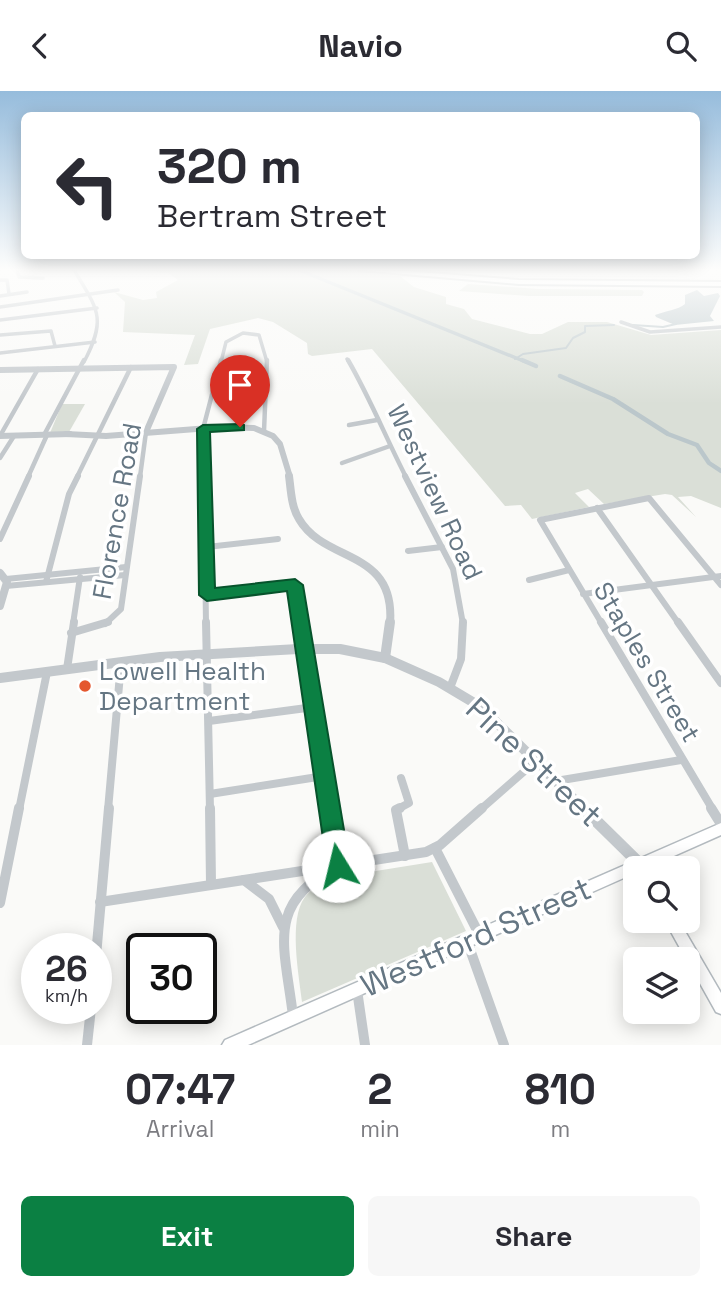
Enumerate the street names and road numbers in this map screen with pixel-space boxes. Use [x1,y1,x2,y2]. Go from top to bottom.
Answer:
street label: Westview Road [379,399,491,585]
street label: Florence Road [85,420,149,602]
street label: Staples Street [586,576,708,748]
street label: Pine Street [458,689,610,835]
street label: Westford Street [355,868,597,1006]

